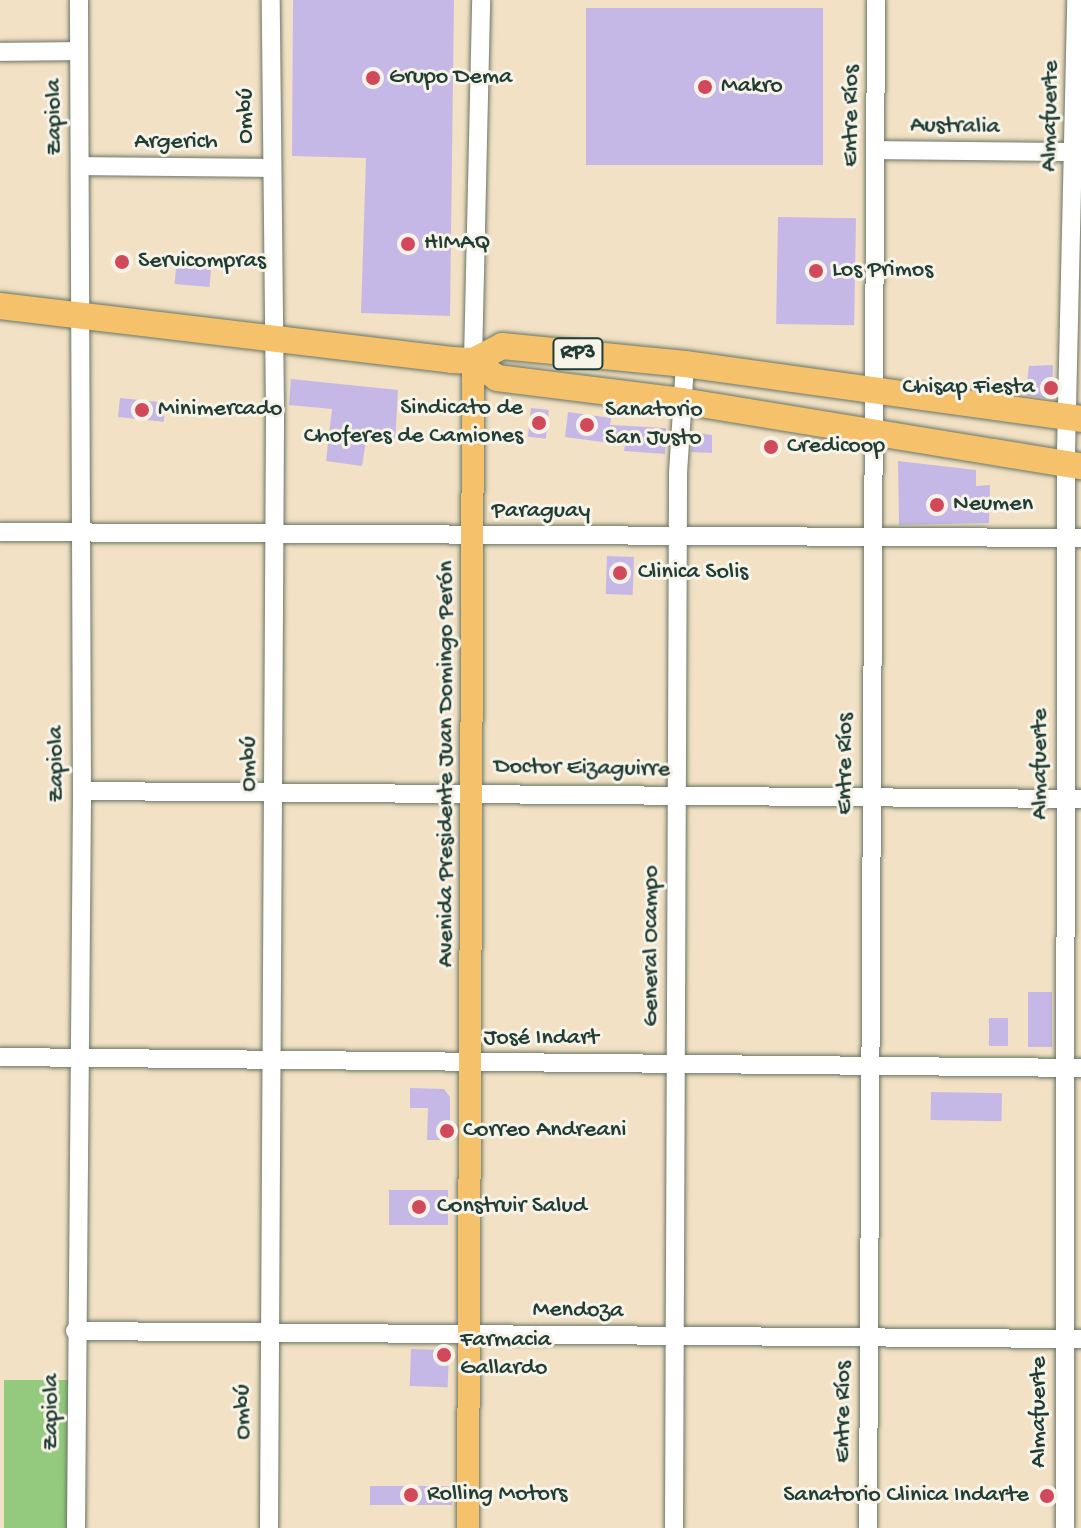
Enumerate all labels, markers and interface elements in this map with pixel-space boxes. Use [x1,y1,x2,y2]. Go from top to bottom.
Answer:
street label: Almafuerte [1036,60,1066,172]
place label: Grupo Dema [389,64,512,92]
street label: Entre Ríos [838,65,866,167]
marker: Grupo Dema [364,69,382,87]
place label: Makro [721,73,783,101]
street label: Zapiola [40,78,70,156]
marker: Makro [696,78,714,96]
street label: Ombú [233,88,261,144]
street label: Australia [910,112,1000,142]
street label: Argerich [134,129,218,157]
place label: HIMAQ [424,230,490,258]
marker: HIMAQ [399,235,417,253]
place label: Servicompras [138,248,266,276]
marker: Servicompras [113,253,131,271]
place label: Los Primos [832,257,933,285]
marker: Los Primos [807,262,825,280]
road number: RP3 [552,336,604,372]
place label: Chisap Fiesta [902,374,1035,402]
marker: Chisap Fiesta [1042,379,1060,397]
place label: Sindicato de Choferes de Camiones [304,395,523,451]
place label: Minimercado [158,396,282,424]
place label: Sanatorio San Justo [605,397,703,453]
marker: Minimercado [133,401,151,419]
marker: Sindicato de Choferes de Camiones [530,414,548,432]
marker: Sanatorio San Justo [576,414,598,436]
place label: Credicoop [787,433,885,461]
marker: Credicoop [762,438,780,456]
place label: Neumen [953,491,1033,519]
marker: Neumen [928,496,946,514]
street label: Paraguay [492,498,590,526]
place label: Clinica Solis [638,559,748,587]
street label: Avenida Presidente Juan Domingo Perón [433,561,461,967]
marker: Clinica Solis [609,562,631,584]
street label: Almafuerte [1027,708,1055,820]
street label: Entre Ríos [832,713,860,815]
street label: Zapiola [42,725,72,803]
street label: Ombú [236,736,264,792]
street label: Doctor Eizaguirre [494,753,670,785]
street label: General Ocampo [638,865,666,1027]
street label: José Indart [484,1025,598,1053]
place label: Correo Andreani [463,1117,626,1145]
marker: Correo Andreani [438,1122,456,1140]
place label: Construir Salud [437,1193,587,1221]
marker: Construir Salud [408,1196,430,1218]
street label: Mendoza [532,1296,624,1326]
place label: Farmacia Gallardo [460,1327,551,1383]
marker: Farmacia Gallardo [435,1346,453,1364]
street label: Almafuerte [1026,1356,1054,1468]
street label: Entre Ríos [830,1361,858,1463]
street label: Zapiola [38,1374,66,1450]
street label: Ombú [229,1384,259,1440]
place label: Rolling Motors [427,1481,567,1509]
place label: Sanatorio Clinica Indarte [783,1482,1029,1510]
marker: Sanatorio Clinica Indarte [1036,1485,1058,1507]
marker: Rolling Motors [402,1486,420,1504]

